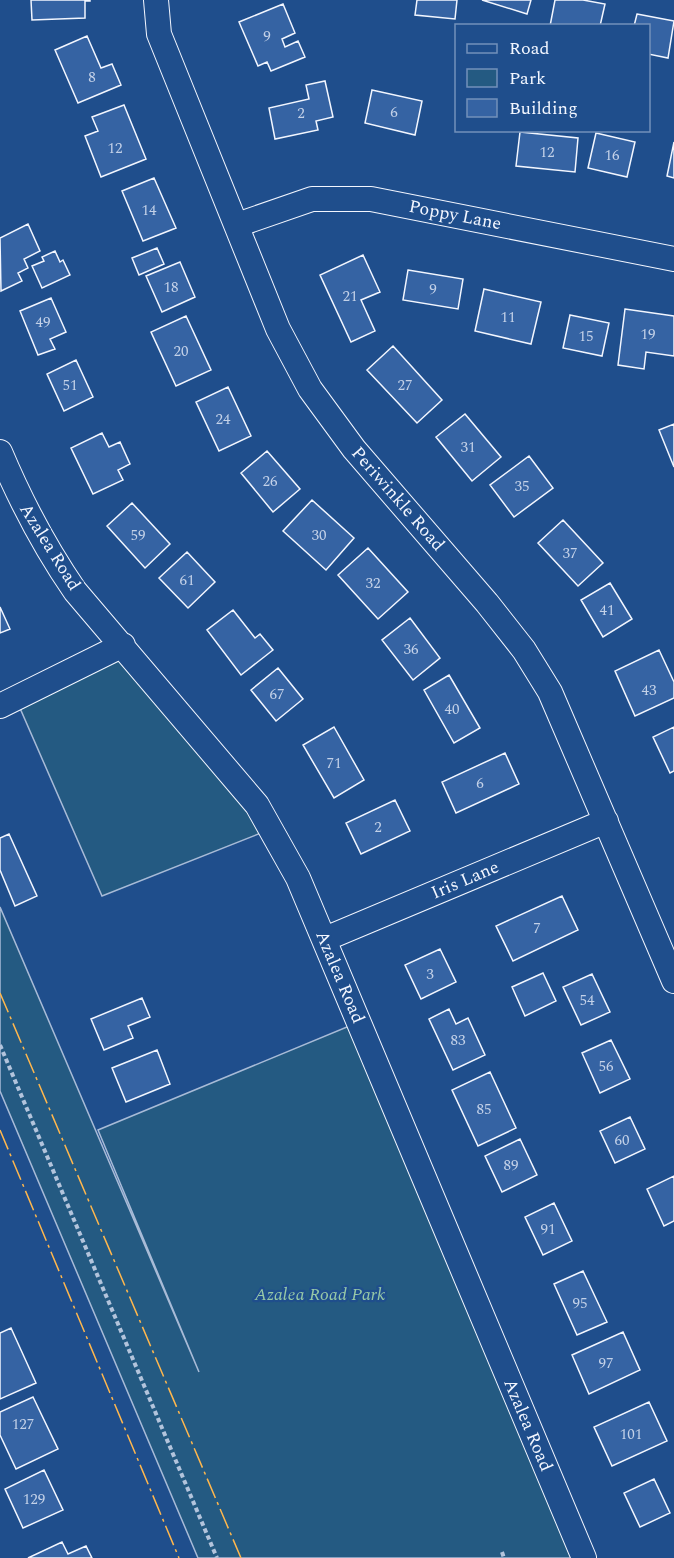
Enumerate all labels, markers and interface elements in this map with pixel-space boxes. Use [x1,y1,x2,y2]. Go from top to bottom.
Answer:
legend [455,24,650,132]
house number: 9 [263,25,271,48]
text: Road [509,35,550,62]
text: Park [509,65,546,92]
house number: 8 [88,66,96,89]
text: Building [509,95,578,122]
house number: 6 [390,101,398,124]
house number: 2 [297,102,305,125]
house number: 12 [107,137,123,160]
house number: 12 [539,141,555,164]
house number: 16 [604,144,620,167]
street label: Poppy Lane [406,193,504,237]
house number: 14 [141,199,157,222]
house number: 18 [163,276,179,299]
house number: 9 [429,278,437,301]
house number: 21 [342,285,358,308]
house number: 11 [500,306,516,329]
house number: 49 [35,311,51,334]
house number: 19 [640,323,656,346]
house number: 15 [578,325,594,348]
house number: 20 [173,340,189,363]
house number: 51 [62,374,78,397]
house number: 27 [397,374,413,397]
house number: 24 [215,408,231,431]
house number: 31 [460,436,476,459]
street label: Periwinkle Road [345,441,451,557]
house number: 26 [262,470,278,493]
house number: 35 [514,475,530,498]
street label: Azalea Road [12,498,88,596]
house number: 59 [130,524,146,547]
house number: 30 [311,524,327,547]
house number: 37 [562,542,578,565]
house number: 61 [179,569,195,592]
house number: 32 [365,572,381,595]
house number: 41 [599,599,615,622]
house number: 36 [403,638,419,661]
house number: 43 [641,679,657,702]
house number: 67 [269,683,285,706]
house number: 40 [444,698,460,721]
house number: 71 [326,752,342,775]
house number: 6 [476,772,484,795]
house number: 2 [374,816,382,839]
street label: Iris Lane [427,854,503,906]
house number: 7 [533,917,541,940]
street label: Azalea Road [308,926,372,1028]
house number: 3 [426,963,434,986]
house number: 54 [579,989,595,1012]
house number: 83 [450,1029,466,1052]
house number: 56 [598,1055,614,1078]
house number: 85 [476,1098,492,1121]
house number: 60 [614,1129,630,1152]
house number: 89 [503,1154,519,1177]
house number: 91 [540,1218,556,1241]
park label: Azalea Road Park [254,1281,386,1308]
house number: 95 [572,1292,588,1315]
house number: 97 [598,1352,614,1375]
street label: Azalea Road [496,1374,560,1476]
house number: 127 [12,1413,34,1436]
house number: 101 [620,1423,642,1446]
house number: 129 [23,1488,45,1511]

